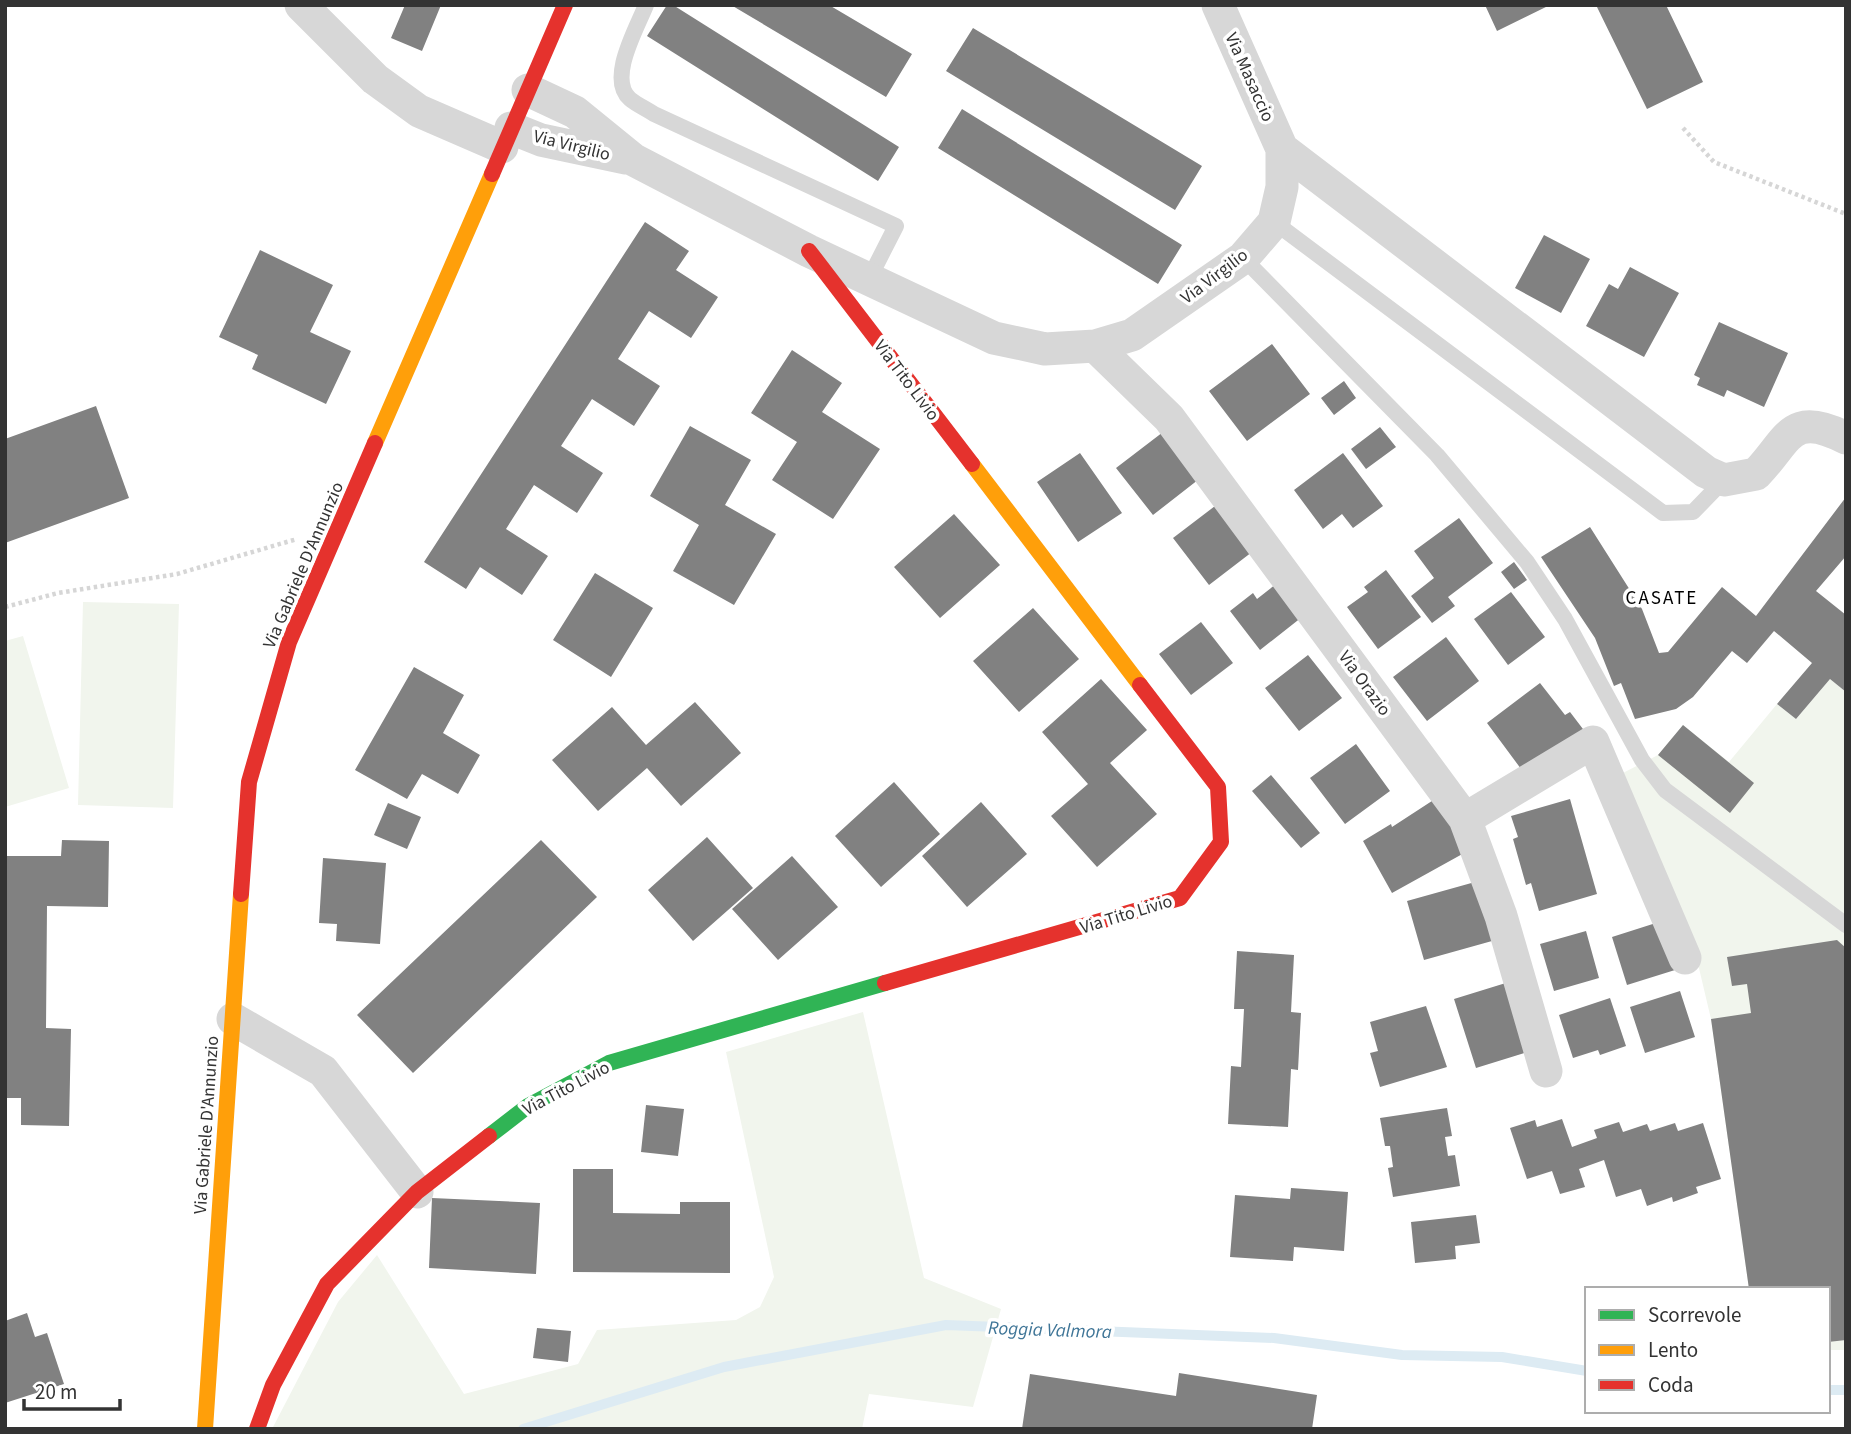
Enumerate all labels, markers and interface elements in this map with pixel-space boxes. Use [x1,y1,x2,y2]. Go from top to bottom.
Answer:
street label: Via Masaccio [1219,29,1280,126]
street label: Via Virgilio [531,124,613,167]
street label: Via Virgilio [1175,243,1253,310]
street label: Via Tito Livio [868,335,945,426]
street label: Via Gabriele D'Annunzio [257,478,350,652]
district label: CASATE [1626,585,1698,612]
street label: Via Orazio [1332,646,1397,721]
street label: Via Tito Livio [1077,889,1175,940]
street label: Via Gabriele D'Annunzio [188,1035,225,1215]
street label: Via Tito Livio [518,1055,614,1122]
legend [1585,1287,1830,1413]
text: Scorrevole [1648,1300,1742,1330]
water label: Roggia Valmora [988,1315,1112,1346]
text: Lento [1648,1335,1698,1365]
scale bar [24,1368,121,1412]
text: Coda [1648,1370,1694,1400]
text: 20 m [35,1377,77,1407]

